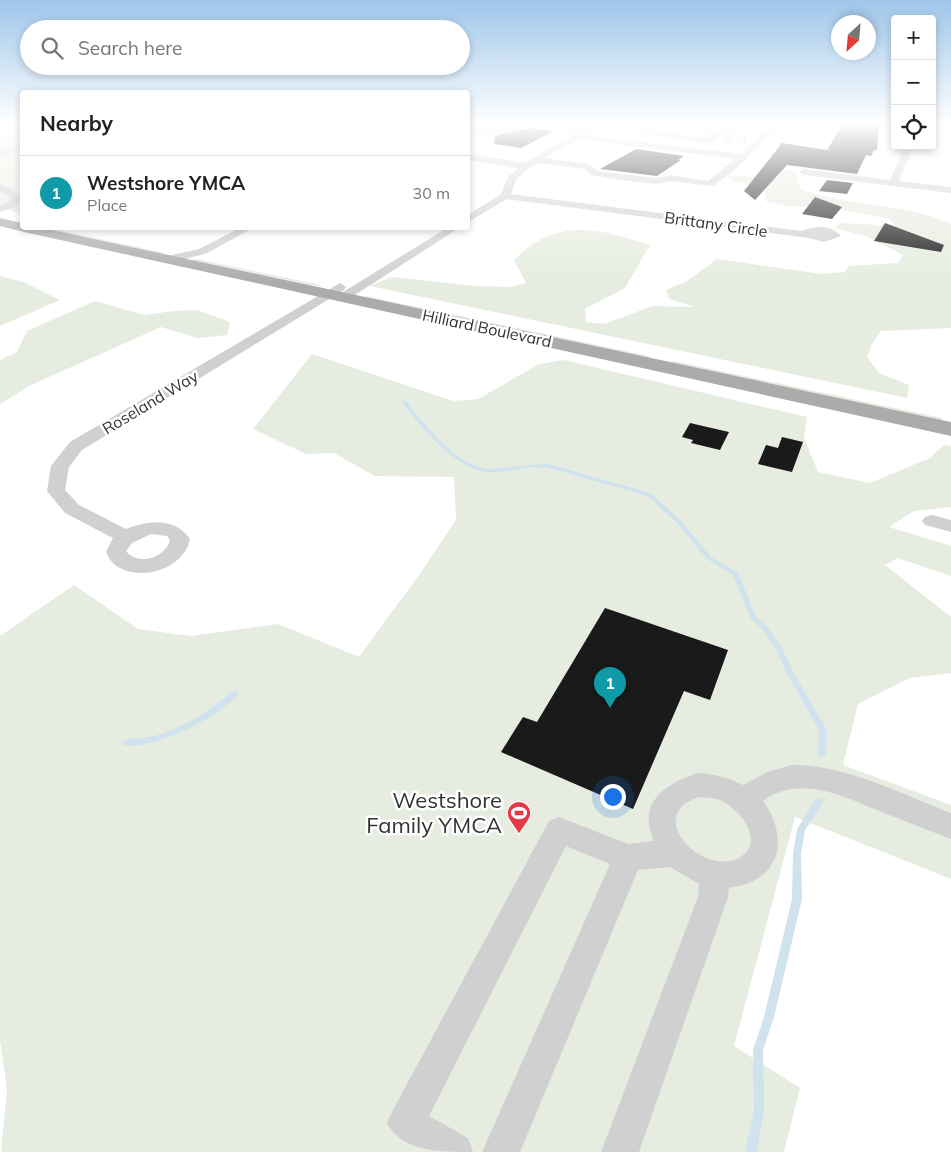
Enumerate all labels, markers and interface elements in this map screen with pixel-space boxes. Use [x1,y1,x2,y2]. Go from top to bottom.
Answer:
north arrow [831,15,876,60]
map controls [891,15,936,150]
button: + [891,15,936,60]
search box [20,20,470,75]
icon: search [38,34,66,62]
text: Search here [78,36,182,60]
button: − [891,60,936,105]
button: locate [891,105,936,150]
text: Nearby [40,110,113,136]
text: Westshore YMCA [87,171,245,195]
text: 1 [51,183,61,203]
text: 30 m [413,183,450,203]
text: Place [87,195,127,215]
street label: Brittany Circle [663,207,769,241]
street label: Hilliard Boulevard [421,305,553,351]
street label: Roseland Way [99,365,202,438]
pin: 1 [594,667,626,708]
your location [600,784,626,810]
place label: Westshore Family YMCA [366,786,502,839]
sports icon: Westshore Family YMCA [506,800,532,834]

